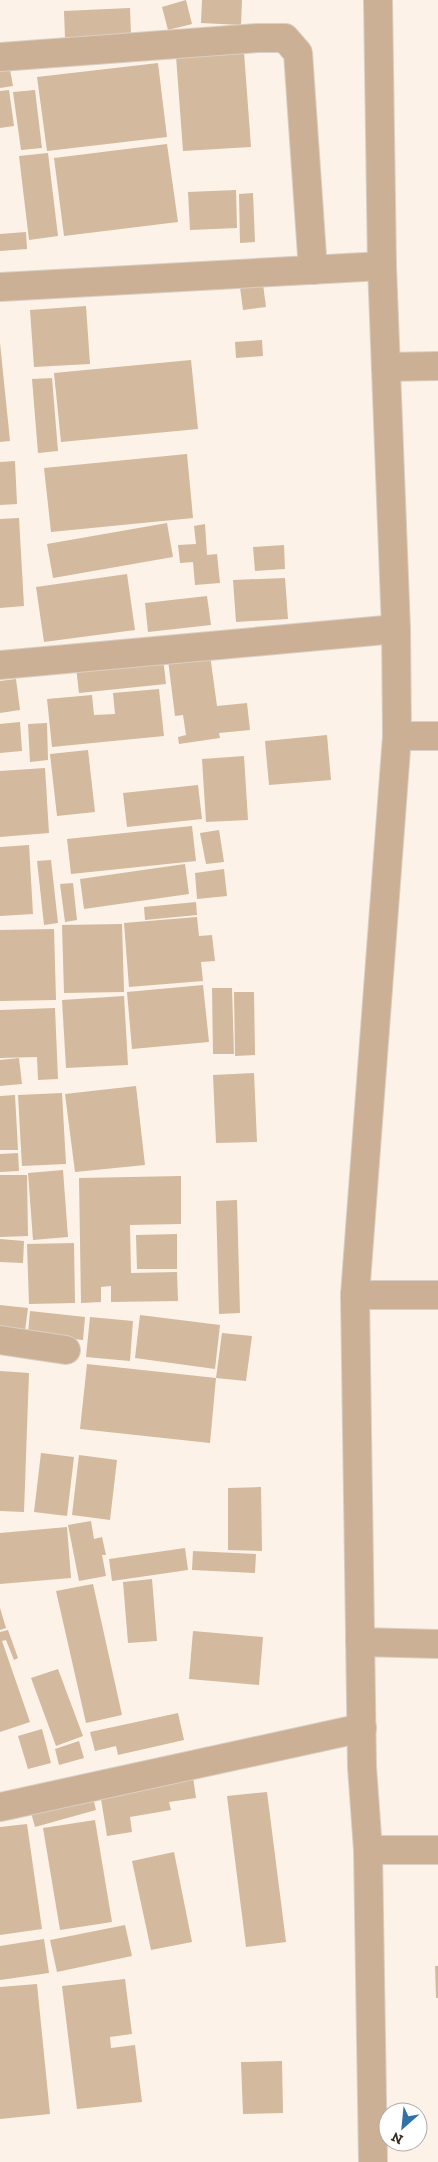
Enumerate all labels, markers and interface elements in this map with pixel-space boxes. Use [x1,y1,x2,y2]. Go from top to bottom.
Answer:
north arrow [378,2102,428,2152]
text: N [388,2128,406,2148]

